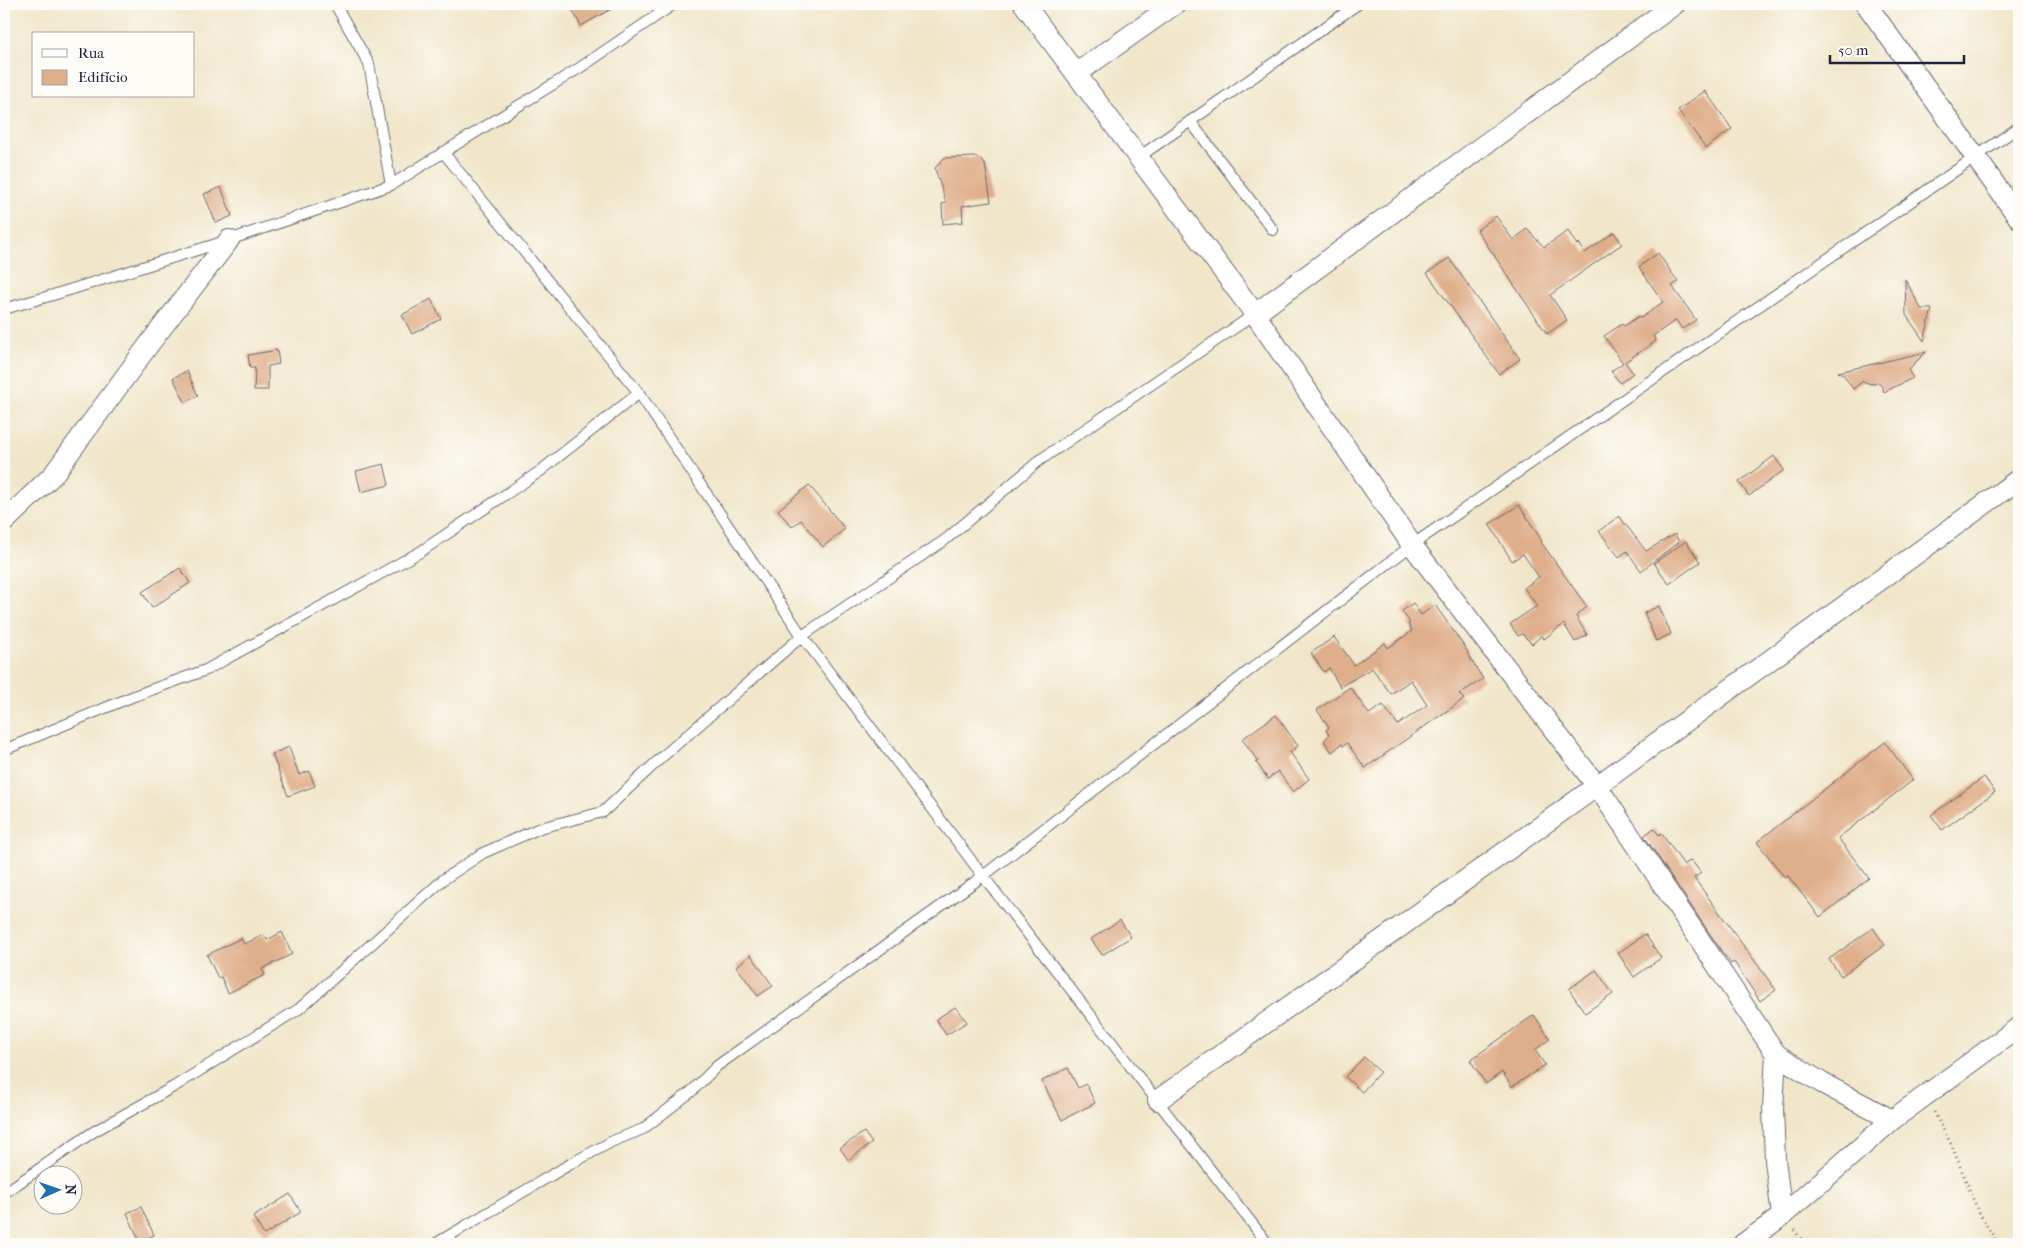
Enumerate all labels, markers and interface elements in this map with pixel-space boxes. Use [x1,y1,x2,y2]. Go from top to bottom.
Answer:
legend [32,32,195,98]
scale bar [1830,32,1964,64]
text: 50 m [1838,41,1869,59]
text: Rua [78,44,105,62]
text: Edifício [78,68,128,86]
north arrow [32,1166,82,1216]
text: N [62,1184,79,1196]

